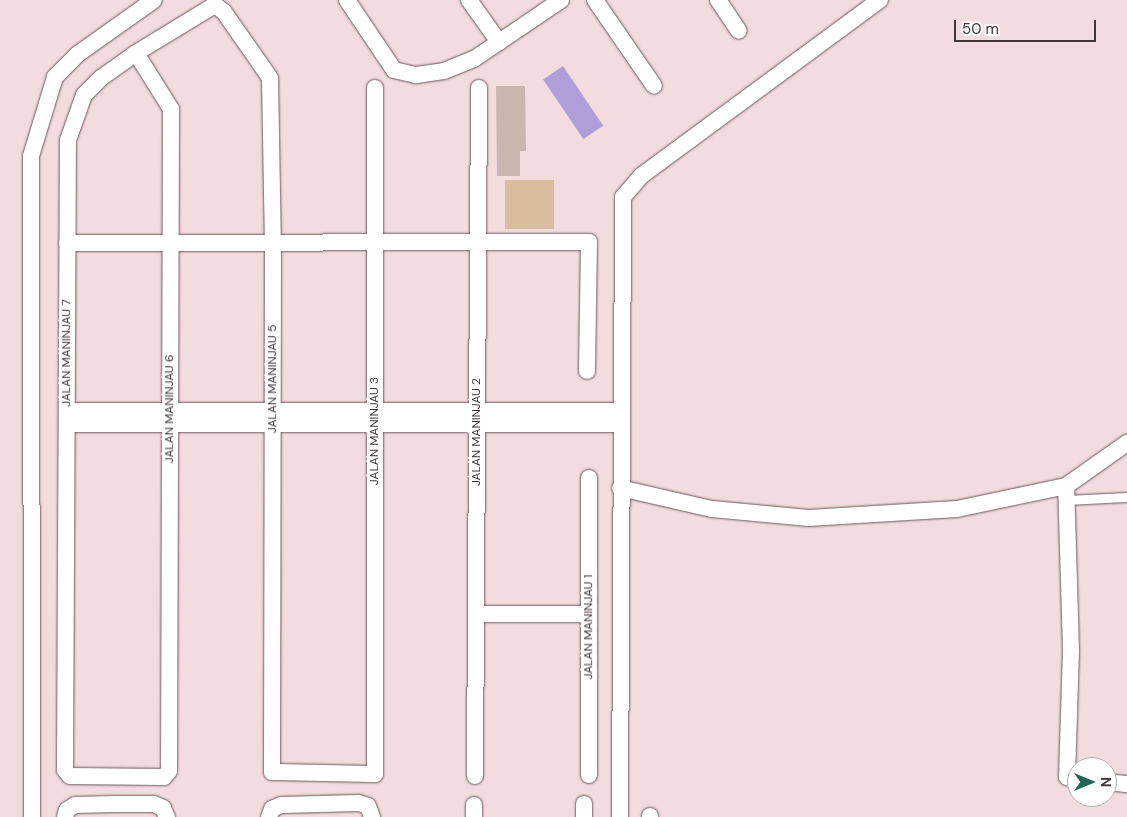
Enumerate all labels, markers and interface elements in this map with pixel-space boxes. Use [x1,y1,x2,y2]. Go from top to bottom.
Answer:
scale bar [957,10,1100,42]
text: 50 m [962,19,999,39]
street label: JALAN MANINJAU 7 [60,299,74,407]
street label: JALAN MANINJAU 5 [266,325,280,433]
street label: JALAN MANINJAU 6 [163,355,177,463]
street label: JALAN MANINJAU 3 [368,377,382,485]
street label: JALAN MANINJAU 2 [470,378,484,486]
street label: JALAN MANINJAU 1 [582,575,596,679]
north arrow [1067,757,1117,807]
text: N [1097,777,1115,787]

